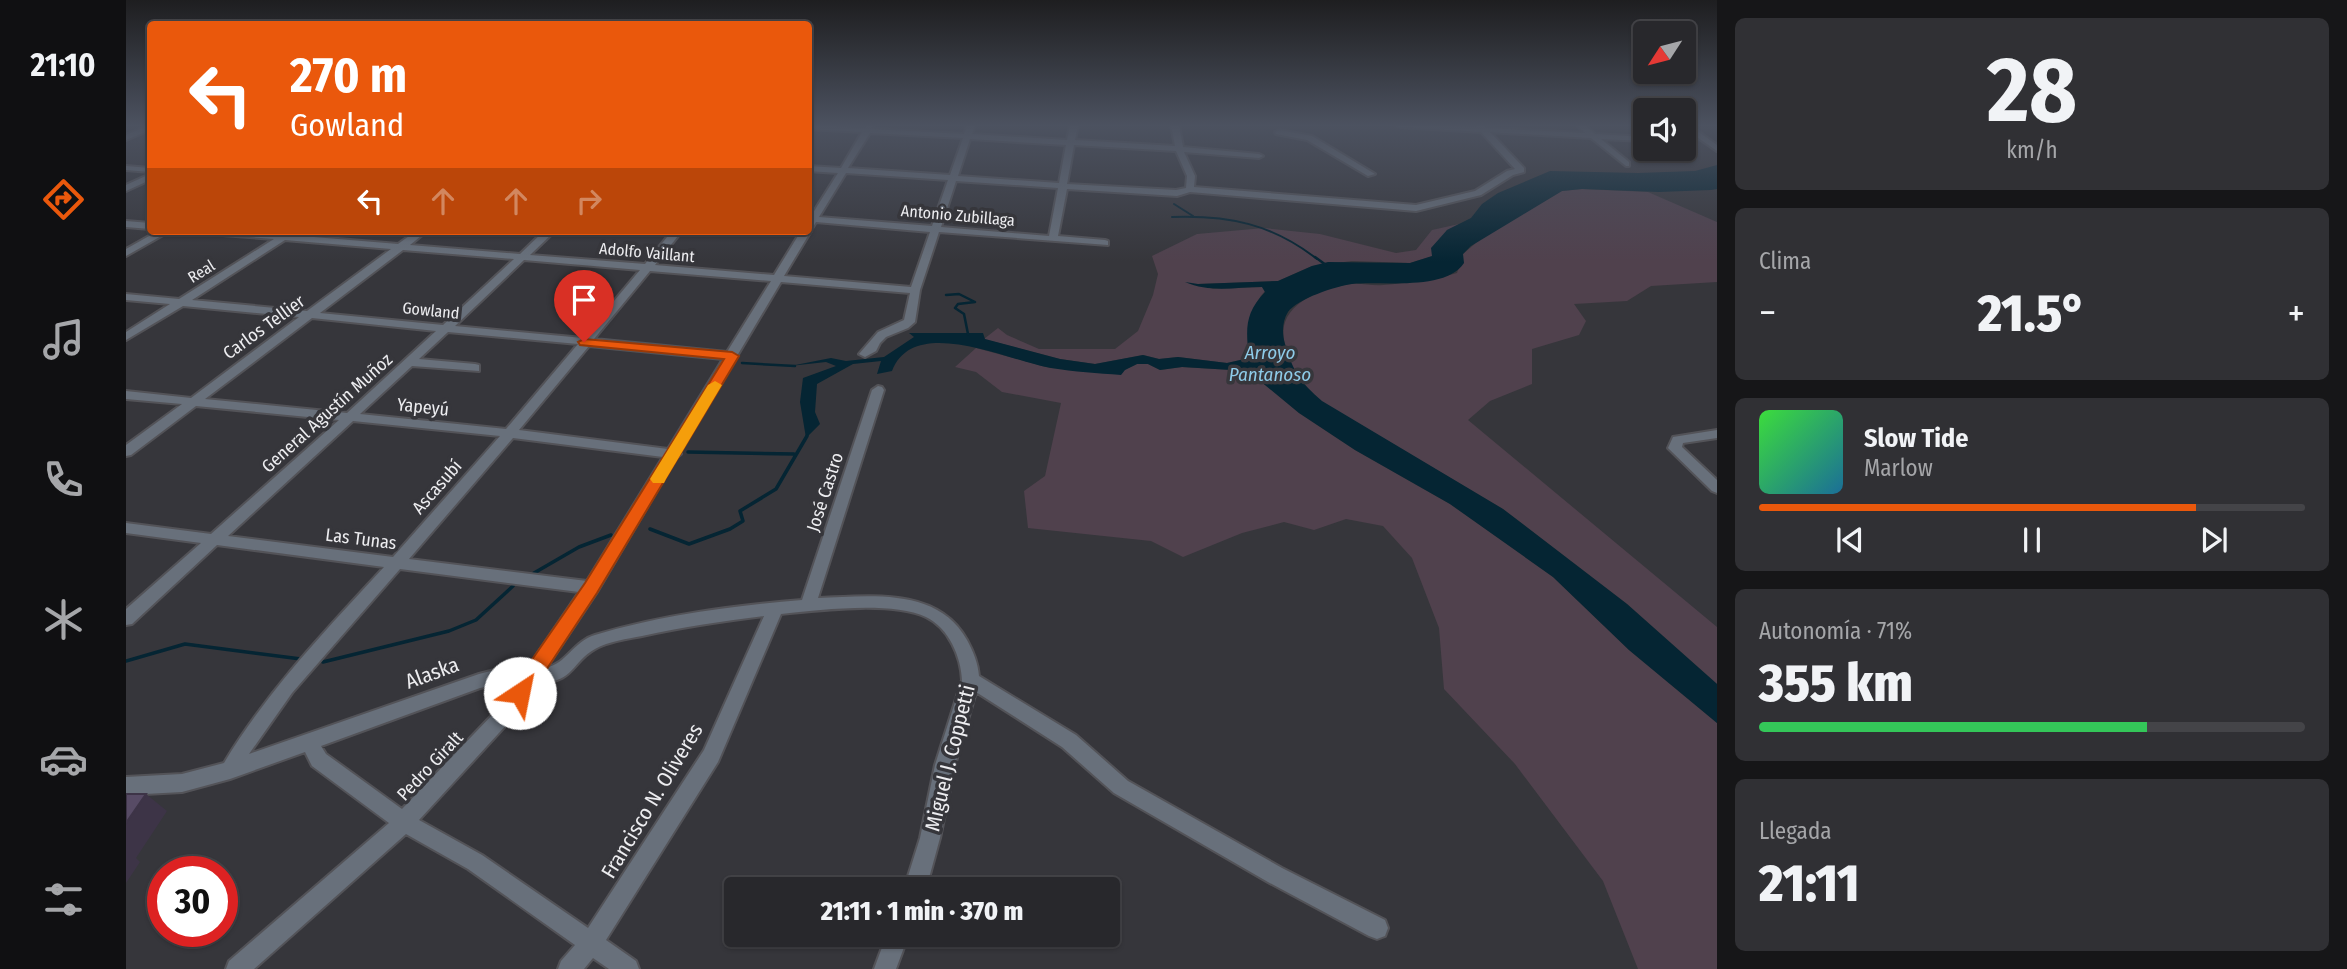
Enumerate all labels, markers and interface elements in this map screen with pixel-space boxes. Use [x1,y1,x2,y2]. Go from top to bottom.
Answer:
north arrow [1633,21,1696,84]
map controls [1633,21,1696,161]
text: 28 [1987,36,2077,145]
text: 21:10 [30,46,96,84]
text: 270 m [290,46,407,105]
icon: left [175,49,266,140]
button: sound [1633,98,1696,161]
text: Gowland [290,106,404,144]
text: km/h [2006,136,2058,164]
icon: directions [39,175,88,224]
icon: left [351,182,389,220]
icon: ahead [424,182,462,220]
icon: ahead [497,182,535,220]
icon: right [570,182,608,220]
street label: Antonio Zubillaga [900,201,1016,230]
street label: Adolfo Vaillant [598,239,696,266]
text: Clima [1759,247,1811,275]
street label: Real [184,256,218,287]
pin [554,270,614,342]
icon: arrive [565,281,603,319]
text: 21.5° [1978,282,2086,345]
street label: Carlos Tellier [219,290,310,364]
text: − [1759,290,1776,336]
text: + [2288,290,2305,336]
street label: Gowland [402,298,460,323]
icon: music [39,315,88,364]
water label: Arroyo Pantanoso [1229,341,1311,386]
street label: General Agustín Muñoz [257,349,397,477]
street label: Yapeyú [396,393,450,421]
text: Slow Tide [1864,423,1968,454]
street label: José Castro [802,450,848,534]
text: Marlow [1864,454,1933,482]
icon: phone [39,455,88,504]
street label: Ascasubí [408,455,467,519]
icon: previous [1831,521,1869,559]
icon: pause [2013,521,2051,559]
icon: next [2195,521,2233,559]
street label: Las Tunas [324,524,398,554]
icon: climate [39,595,88,644]
text: Autonomía · 71% [1759,617,1912,645]
street label: Alaska [402,651,462,695]
text: 355 km [1759,652,1913,715]
position arrow [483,656,557,730]
street label: Miguel J. Coppetti [919,682,981,834]
street label: Francisco N. Oliveres [595,719,709,883]
street label: Pedro Giralt [392,727,468,805]
icon: car [39,735,88,784]
text: Llegada [1759,817,1831,845]
text: 21:11 [1759,852,1860,915]
speed limit sign: 30 [147,856,238,947]
icon: filters [39,875,88,924]
text: 21:11 · 1 min · 370 m [821,896,1023,927]

